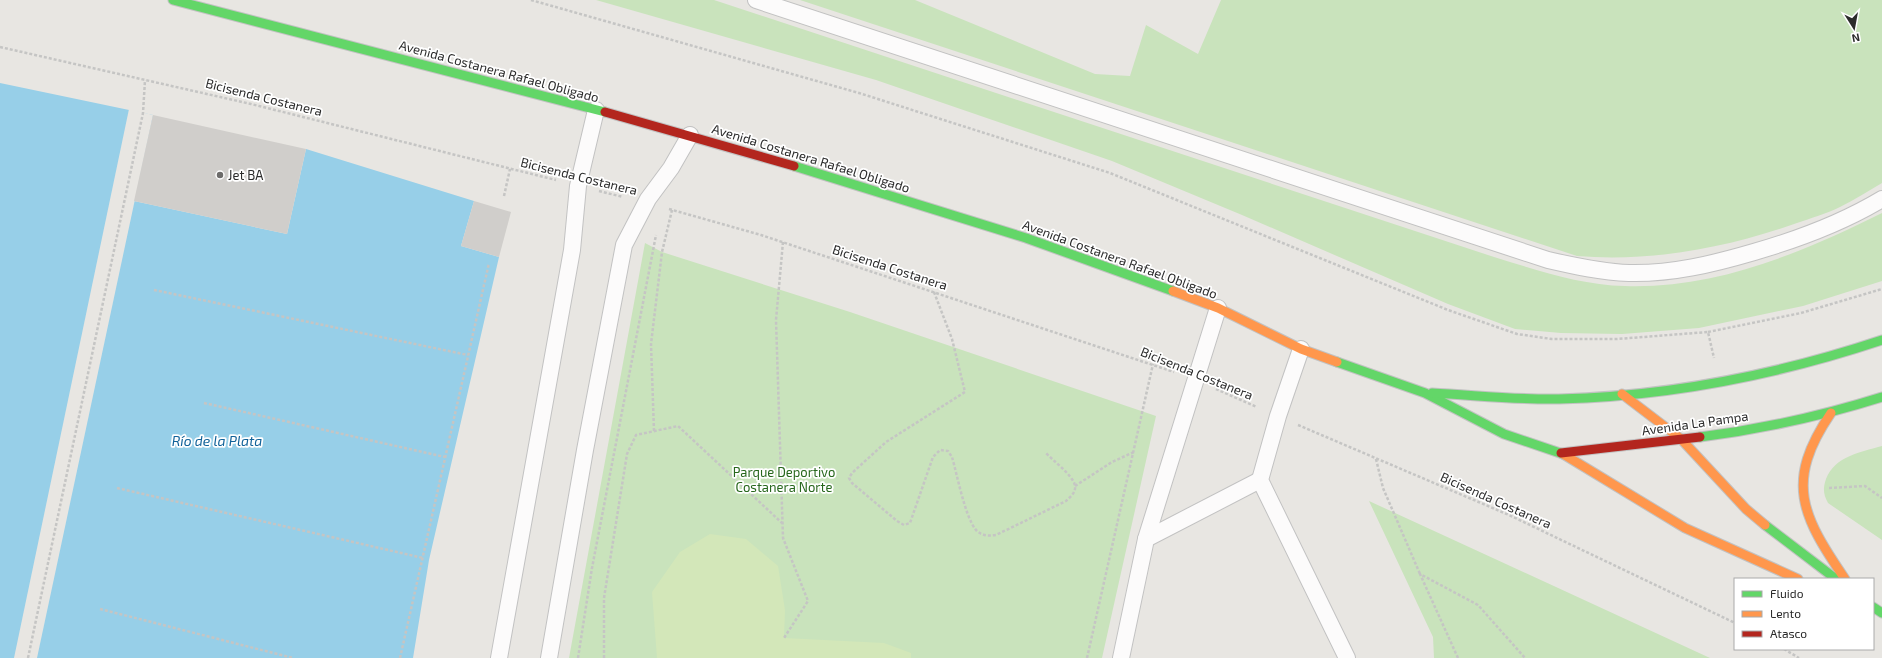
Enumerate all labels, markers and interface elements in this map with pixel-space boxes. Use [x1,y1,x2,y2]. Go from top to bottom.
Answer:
north arrow [1834,8,1874,48]
text: N [1851,31,1861,45]
street label: Avenida Costanera Rafael Obligado [397,37,601,105]
street label: Bicisenda Costanera [204,75,324,119]
street label: Avenida Costanera Rafael Obligado [710,120,912,196]
street label: Bicisenda Costanera [519,154,639,198]
place label: Jet BA [228,167,263,183]
marker: Jet BA [215,170,225,180]
street label: Avenida Costanera Rafael Obligado [1020,216,1220,302]
street label: Bicisenda Costanera [831,241,949,293]
street label: Bicisenda Costanera [1138,343,1256,403]
street label: Avenida La Pampa [1641,408,1749,438]
water label: Río de la Plata [172,432,262,449]
park label: Parque Deportivo Costanera Norte [733,464,835,495]
street label: Bicisenda Costanera [1438,468,1554,532]
legend [1734,578,1874,650]
text: Fluido [1770,586,1804,600]
text: Lento [1770,606,1801,620]
text: Atasco [1770,626,1807,640]

